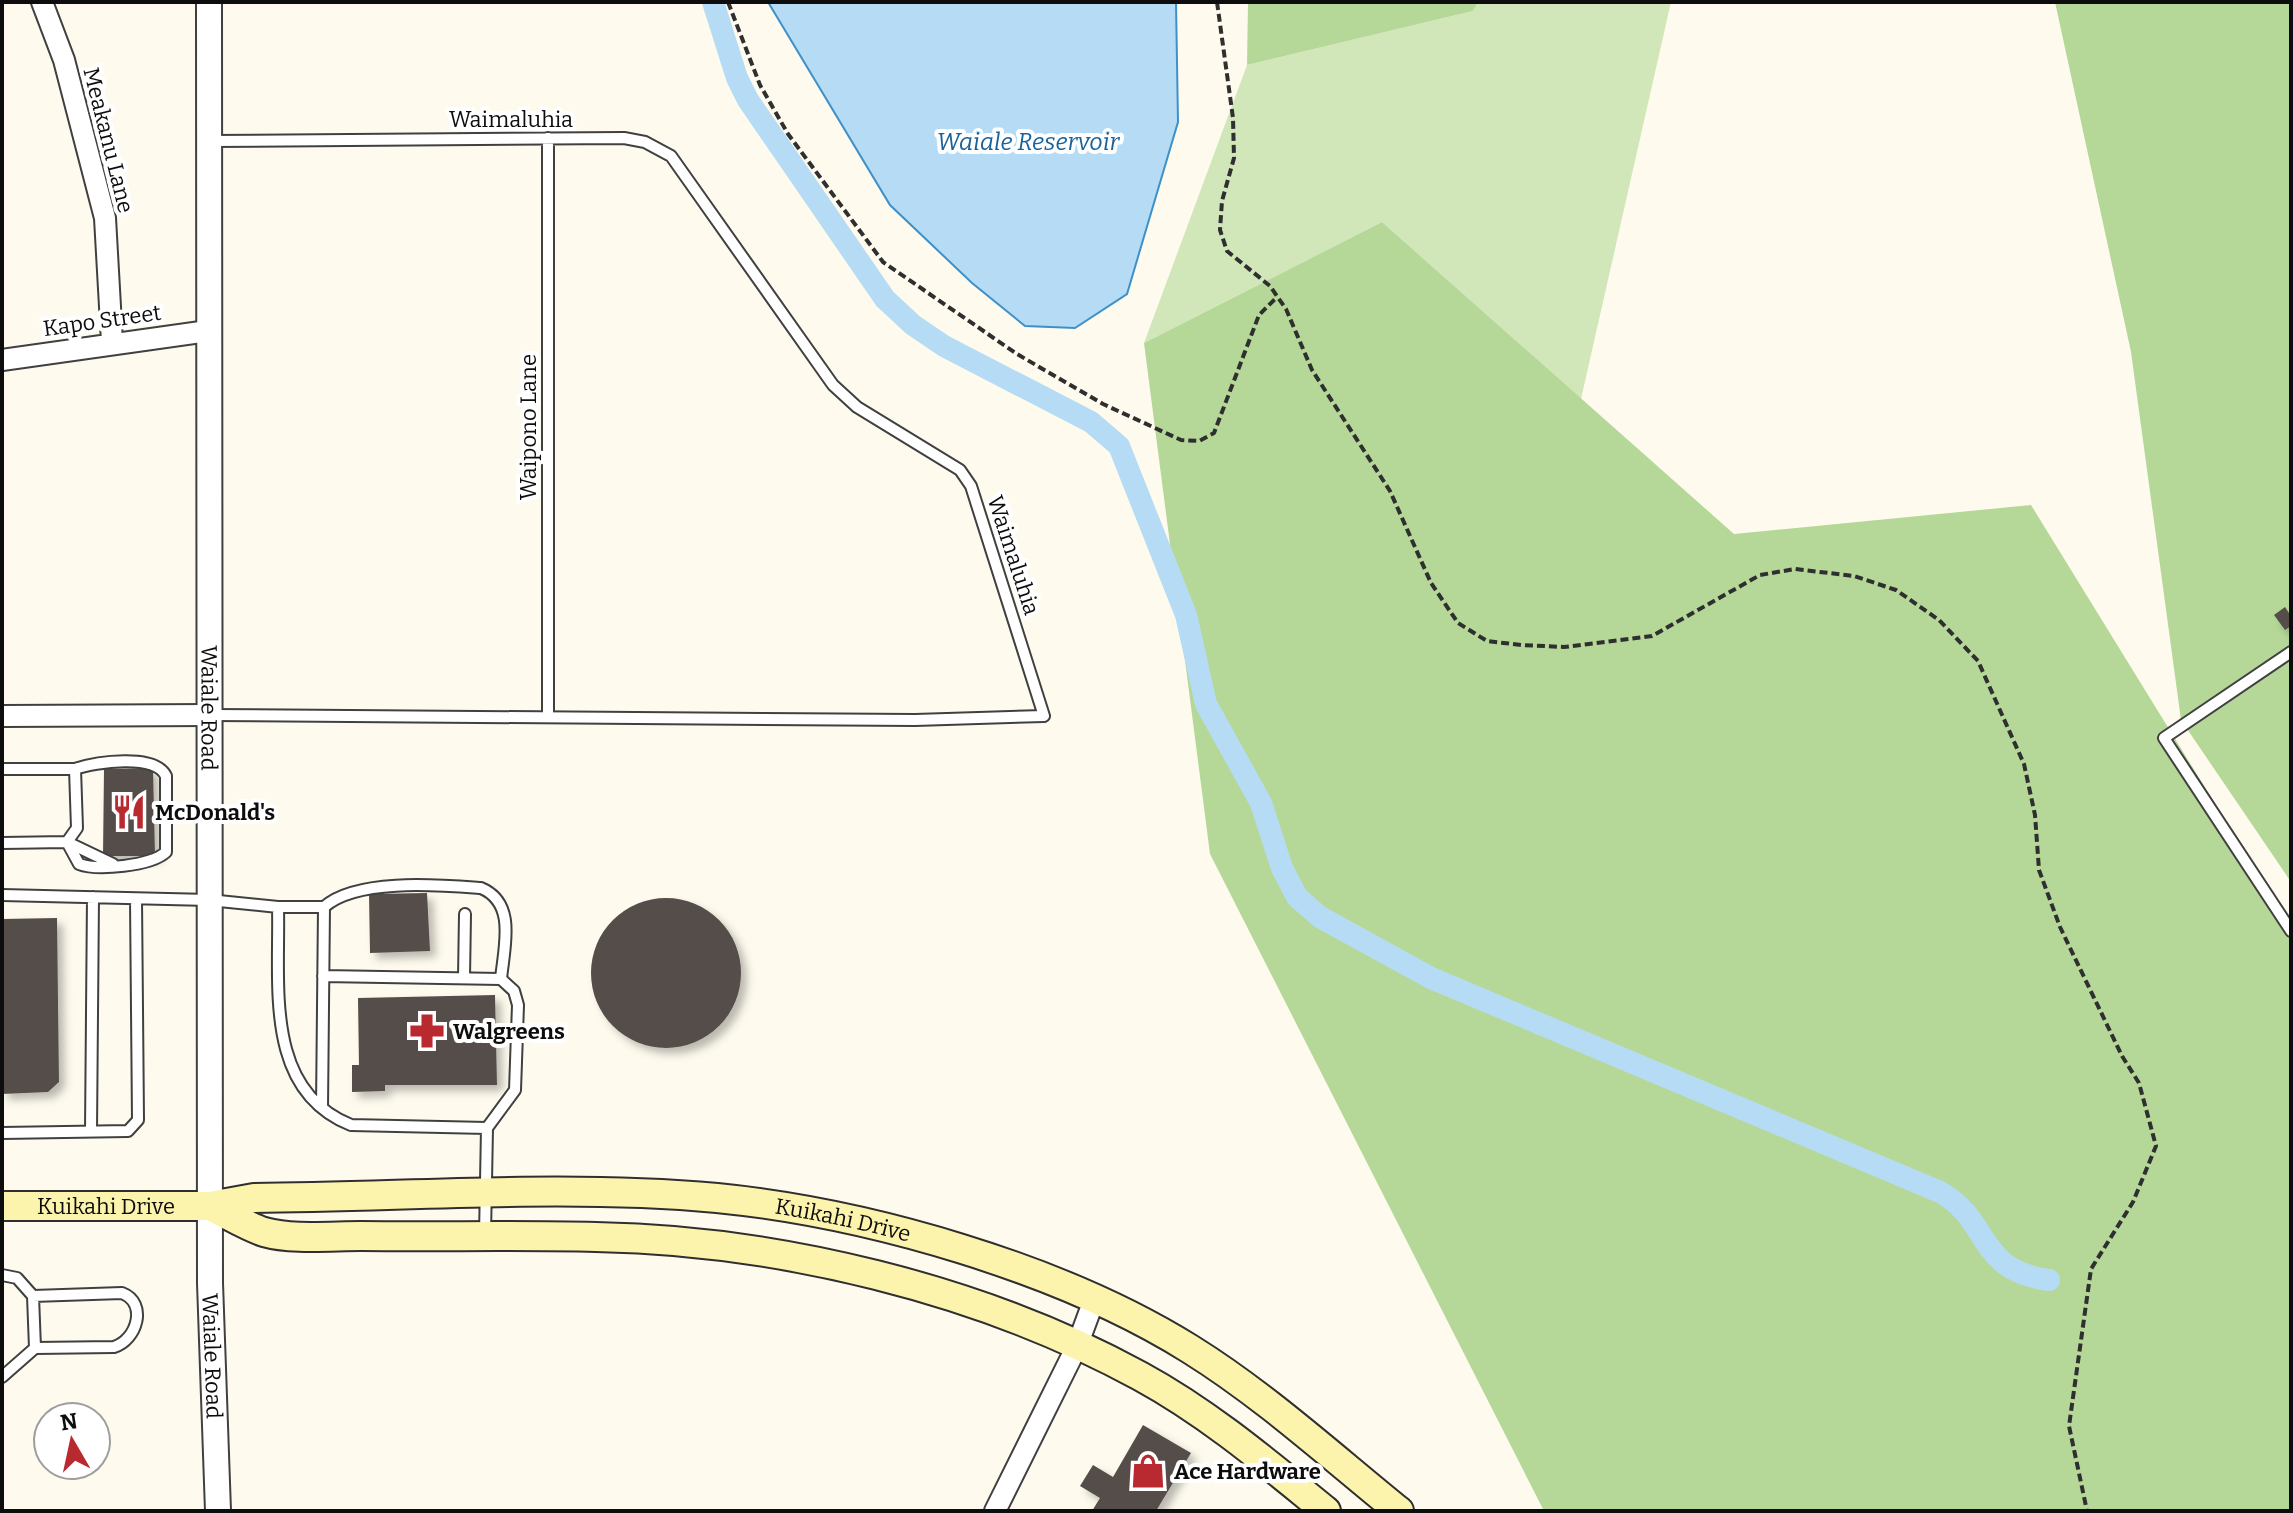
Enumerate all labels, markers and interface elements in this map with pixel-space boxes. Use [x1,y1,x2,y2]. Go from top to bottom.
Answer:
street label: Meakanu Lane [77,65,140,216]
street label: Waimaluhia [449,106,573,133]
water label: Waiale Reservoir [937,128,1121,156]
street label: Kapo Street [41,299,163,342]
street label: Waipono Lane [515,354,542,500]
street label: Waimaluhia [981,492,1046,618]
street label: Waiale Road [196,645,223,771]
restaurant icon: McDonald's [110,793,148,831]
place label: McDonald's [155,799,275,826]
pharmacy icon: Walgreens [408,1012,446,1050]
place label: Walgreens [453,1018,565,1045]
street label: Kuikahi Drive [37,1193,175,1220]
street label: Kuikahi Drive [773,1193,914,1248]
street label: Waiale Road [196,1293,228,1419]
north arrow [32,1401,112,1481]
text: N [58,1407,79,1436]
shop icon: Ace Hardware [1129,1452,1167,1490]
place label: Ace Hardware [1174,1458,1321,1485]

